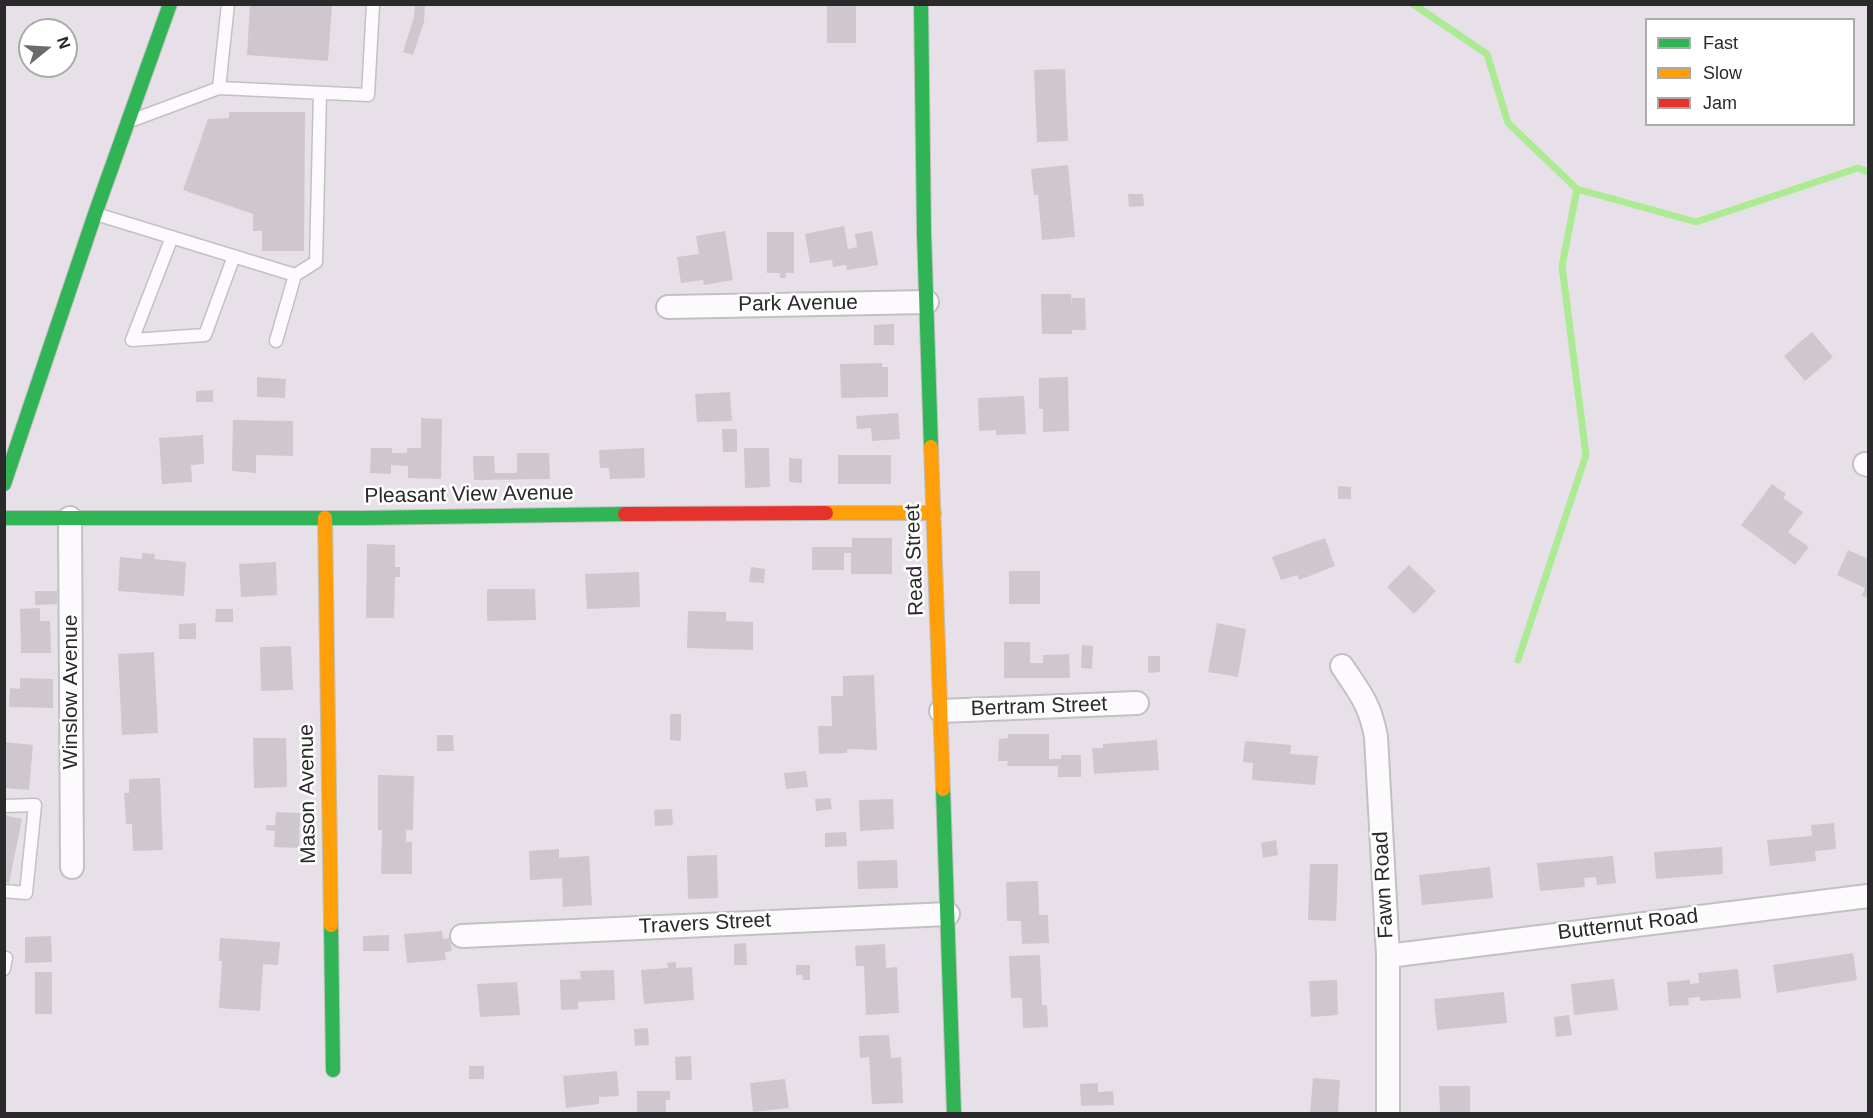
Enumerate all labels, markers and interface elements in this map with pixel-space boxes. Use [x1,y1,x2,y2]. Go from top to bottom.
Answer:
north arrow [18,18,78,78]
legend [1645,18,1855,126]
text: Fast [1703,33,1738,53]
text: N [54,35,74,51]
text: Slow [1703,63,1742,83]
text: Jam [1703,93,1737,113]
street label: Park Avenue [738,290,858,318]
street label: Pleasant View Avenue [364,481,574,509]
street label: Read Street [900,504,930,616]
street label: Winslow Avenue [58,615,84,769]
street label: Bertram Street [970,692,1108,722]
street label: Mason Avenue [294,724,322,864]
street label: Fawn Road [1369,831,1399,939]
street label: Butternut Road [1556,904,1700,946]
street label: Travers Street [638,908,772,940]

